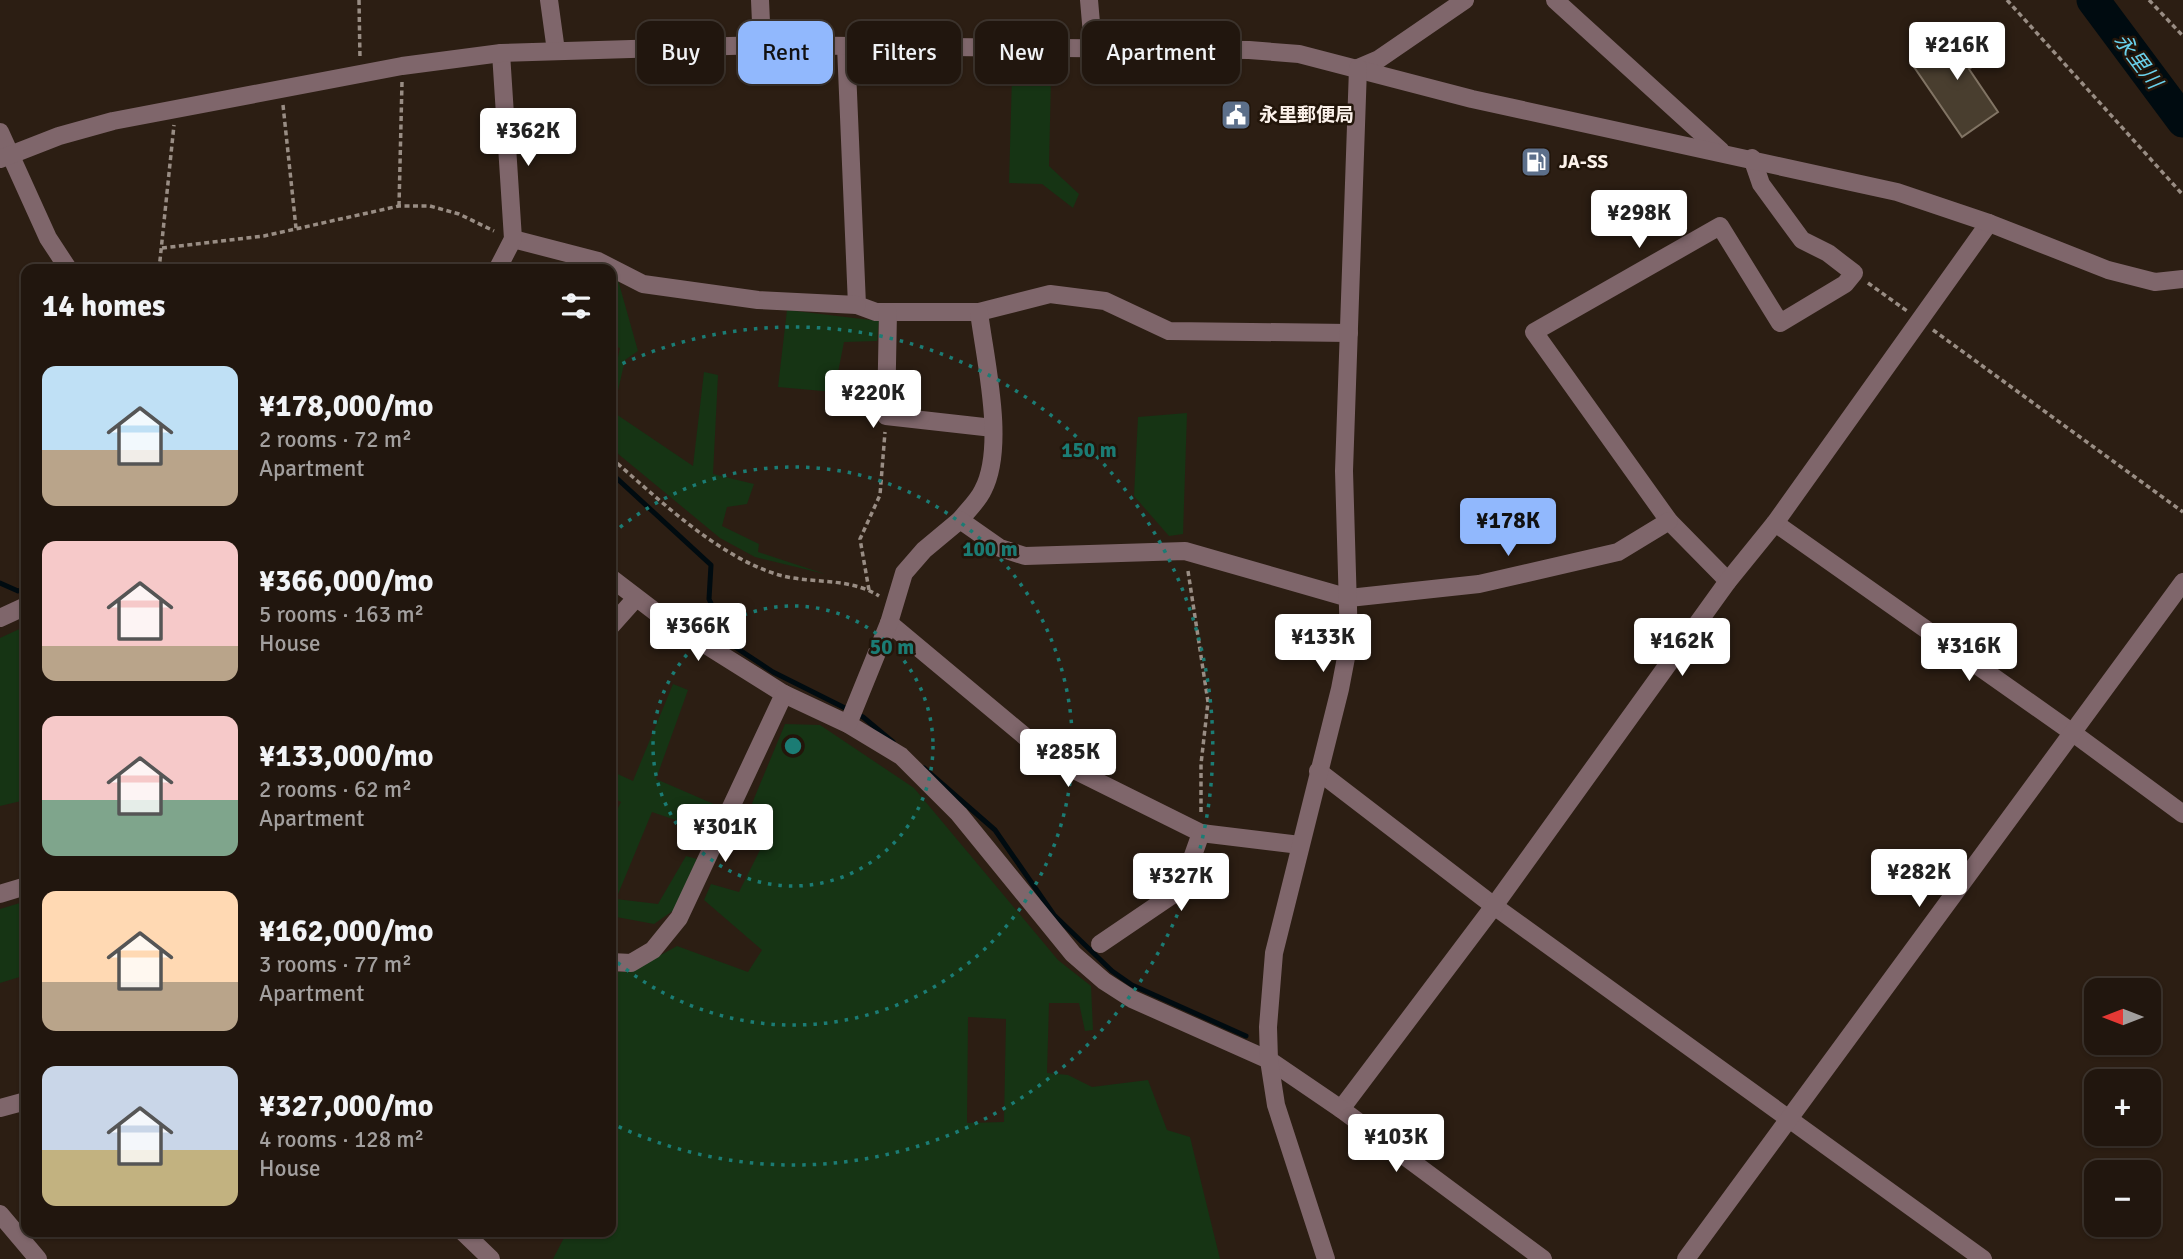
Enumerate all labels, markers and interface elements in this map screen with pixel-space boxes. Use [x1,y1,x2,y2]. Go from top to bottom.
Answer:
chip: Buy [637,21,724,84]
chip: Rent [738,21,833,84]
chip: Filters [847,21,961,84]
chip: New [975,21,1068,84]
chip: Apartment [1082,21,1240,84]
pin: ¥216K [1908,22,2006,82]
water label: 永里川 [2109,28,2169,96]
text: ¥216K [1925,30,1989,59]
public building icon: 永里郵便局 [1219,98,1253,132]
place label: 永里郵便局 [1259,103,1354,127]
pin: ¥362K [479,108,577,168]
text: ¥362K [496,116,560,145]
fuel station icon: JA-SS [1519,145,1553,179]
place label: JA-SS [1559,150,1609,174]
pin: ¥298K [1590,190,1688,250]
text: ¥298K [1607,198,1671,227]
icon: filters [557,287,595,325]
text: 14 homes [42,288,165,325]
pin: ¥220K [824,370,922,430]
text: ¥220K [841,378,905,407]
text: ¥178,000/mo [259,388,433,425]
icon: home [98,394,182,478]
text: 2 rooms · 72 m² [259,425,412,454]
text: 150 m [1061,437,1117,463]
text: Apartment [259,454,364,483]
pin: ¥178K [1459,498,1557,558]
text: ¥178K [1476,506,1540,535]
text: 100 m [962,536,1018,562]
text: ¥366,000/mo [259,563,433,600]
icon: home [98,569,182,653]
text: 5 rooms · 163 m² [259,600,424,629]
pin: ¥366K [649,604,747,663]
text: ¥366K [666,611,730,640]
pin: ¥133K [1274,614,1372,674]
pin: ¥162K [1633,618,1731,678]
text: ¥133K [1291,622,1355,651]
pin: ¥316K [1920,624,2018,683]
text: ¥162K [1650,626,1714,655]
text: House [259,629,321,658]
text: ¥316K [1937,631,2001,660]
text: 50 m [870,634,914,660]
pin: ¥285K [1019,730,1117,789]
centre of rings [781,734,805,758]
text: ¥285K [1036,737,1100,766]
text: ¥133,000/mo [259,738,433,775]
icon: home [98,744,182,828]
text: 2 rooms · 62 m² [259,775,412,804]
text: Apartment [259,804,364,833]
pin: ¥301K [676,804,774,864]
text: ¥301K [693,812,757,841]
pin: ¥282K [1870,850,1968,909]
pin: ¥327K [1132,853,1230,913]
text: ¥282K [1887,857,1951,886]
text: ¥327K [1149,861,1213,890]
text: ¥162,000/mo [259,913,433,950]
icon: home [98,919,182,1003]
text: 3 rooms · 77 m² [259,950,412,979]
north arrow [2084,978,2161,1055]
map controls [2084,978,2161,1237]
text: Apartment [259,979,364,1008]
button: + [2084,1069,2161,1146]
text: ¥327,000/mo [259,1088,433,1125]
icon: home [98,1094,182,1178]
pin: ¥103K [1347,1114,1445,1174]
text: ¥103K [1364,1122,1428,1151]
text: 4 rooms · 128 m² [259,1125,424,1154]
text: House [259,1154,321,1183]
button: − [2084,1160,2161,1237]

